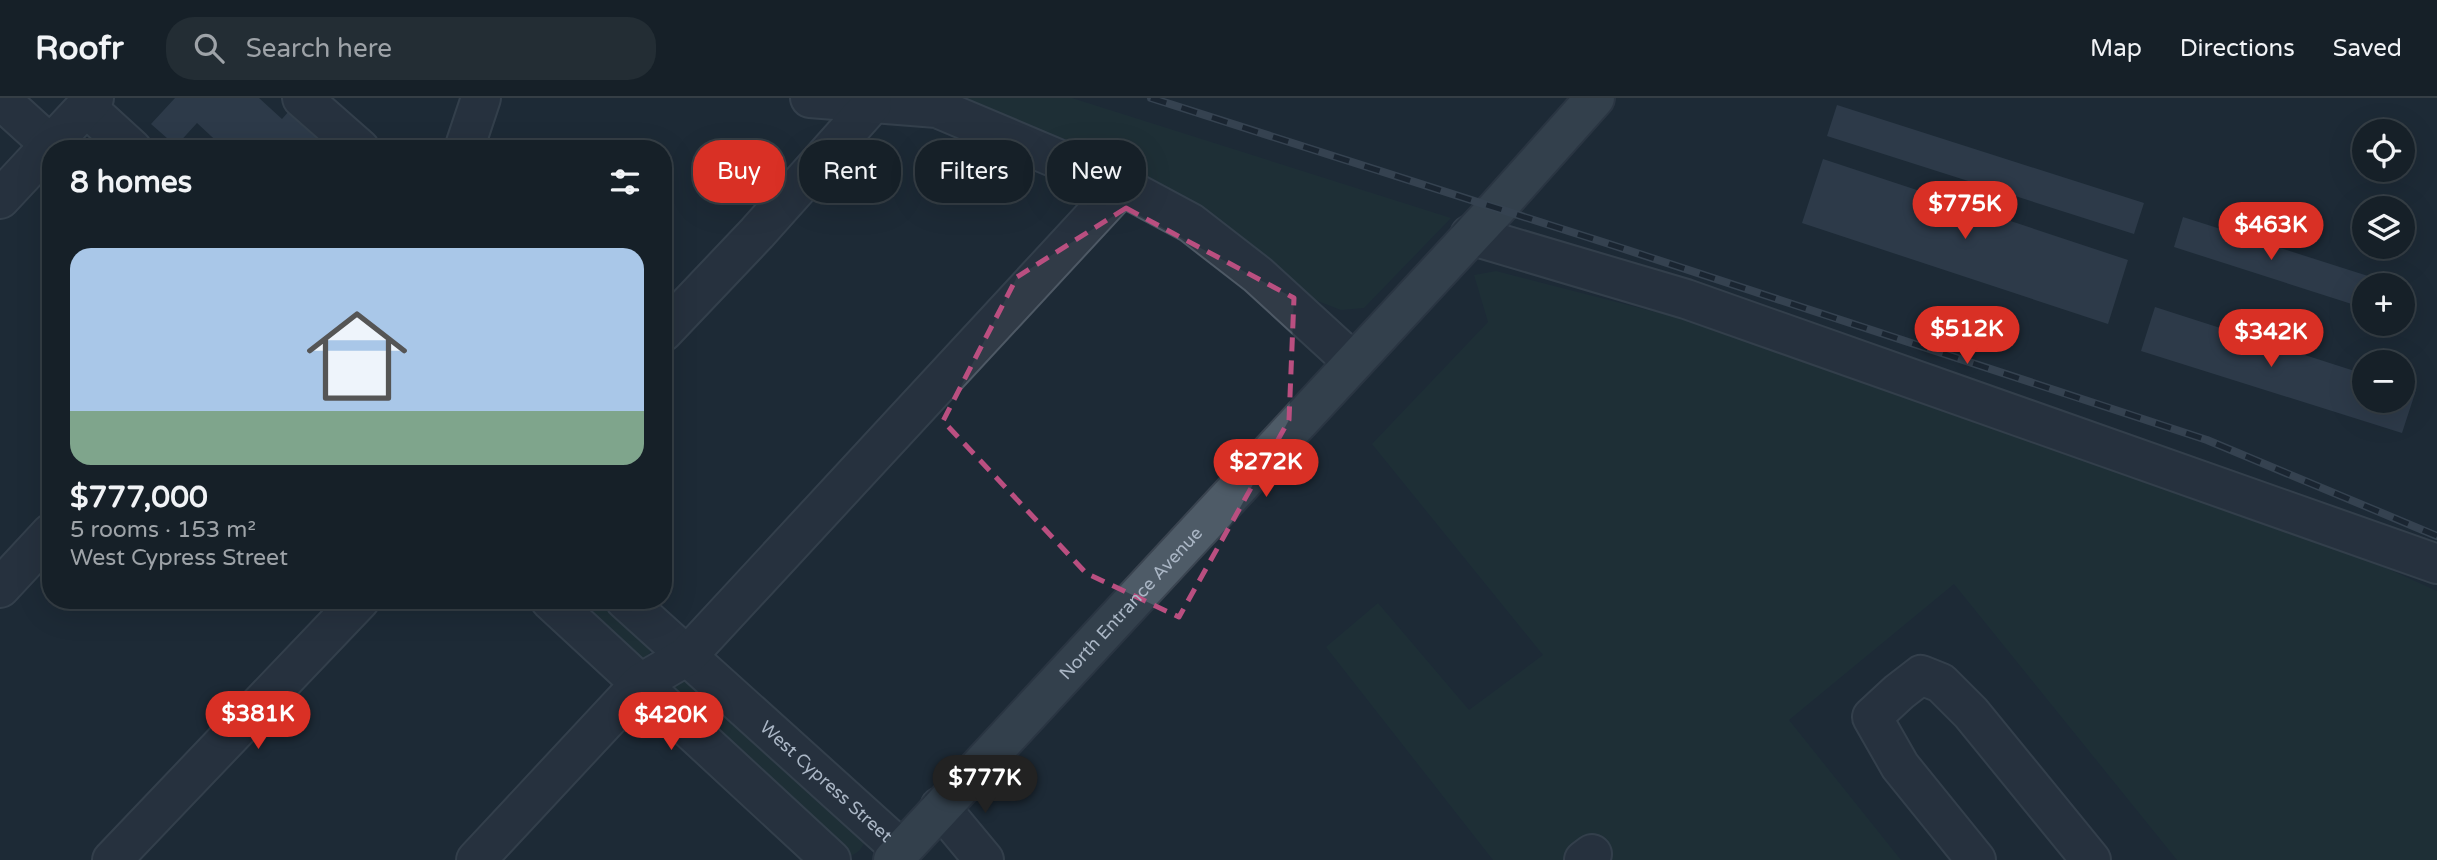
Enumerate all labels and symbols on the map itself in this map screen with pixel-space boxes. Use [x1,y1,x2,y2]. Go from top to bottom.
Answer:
pin: $775K [1916,181,2014,241]
pin: $463K [2222,202,2320,262]
pin: $512K [1918,306,2016,366]
pin: $342K [2222,310,2320,369]
pin: $272K [1217,440,1315,499]
street label: North Entrance Avenue [1055,522,1207,684]
pin: $381K [209,692,307,751]
pin: $420K [622,692,720,752]
street label: West Cypress Street [755,716,897,847]
pin: $777K [936,756,1034,815]

